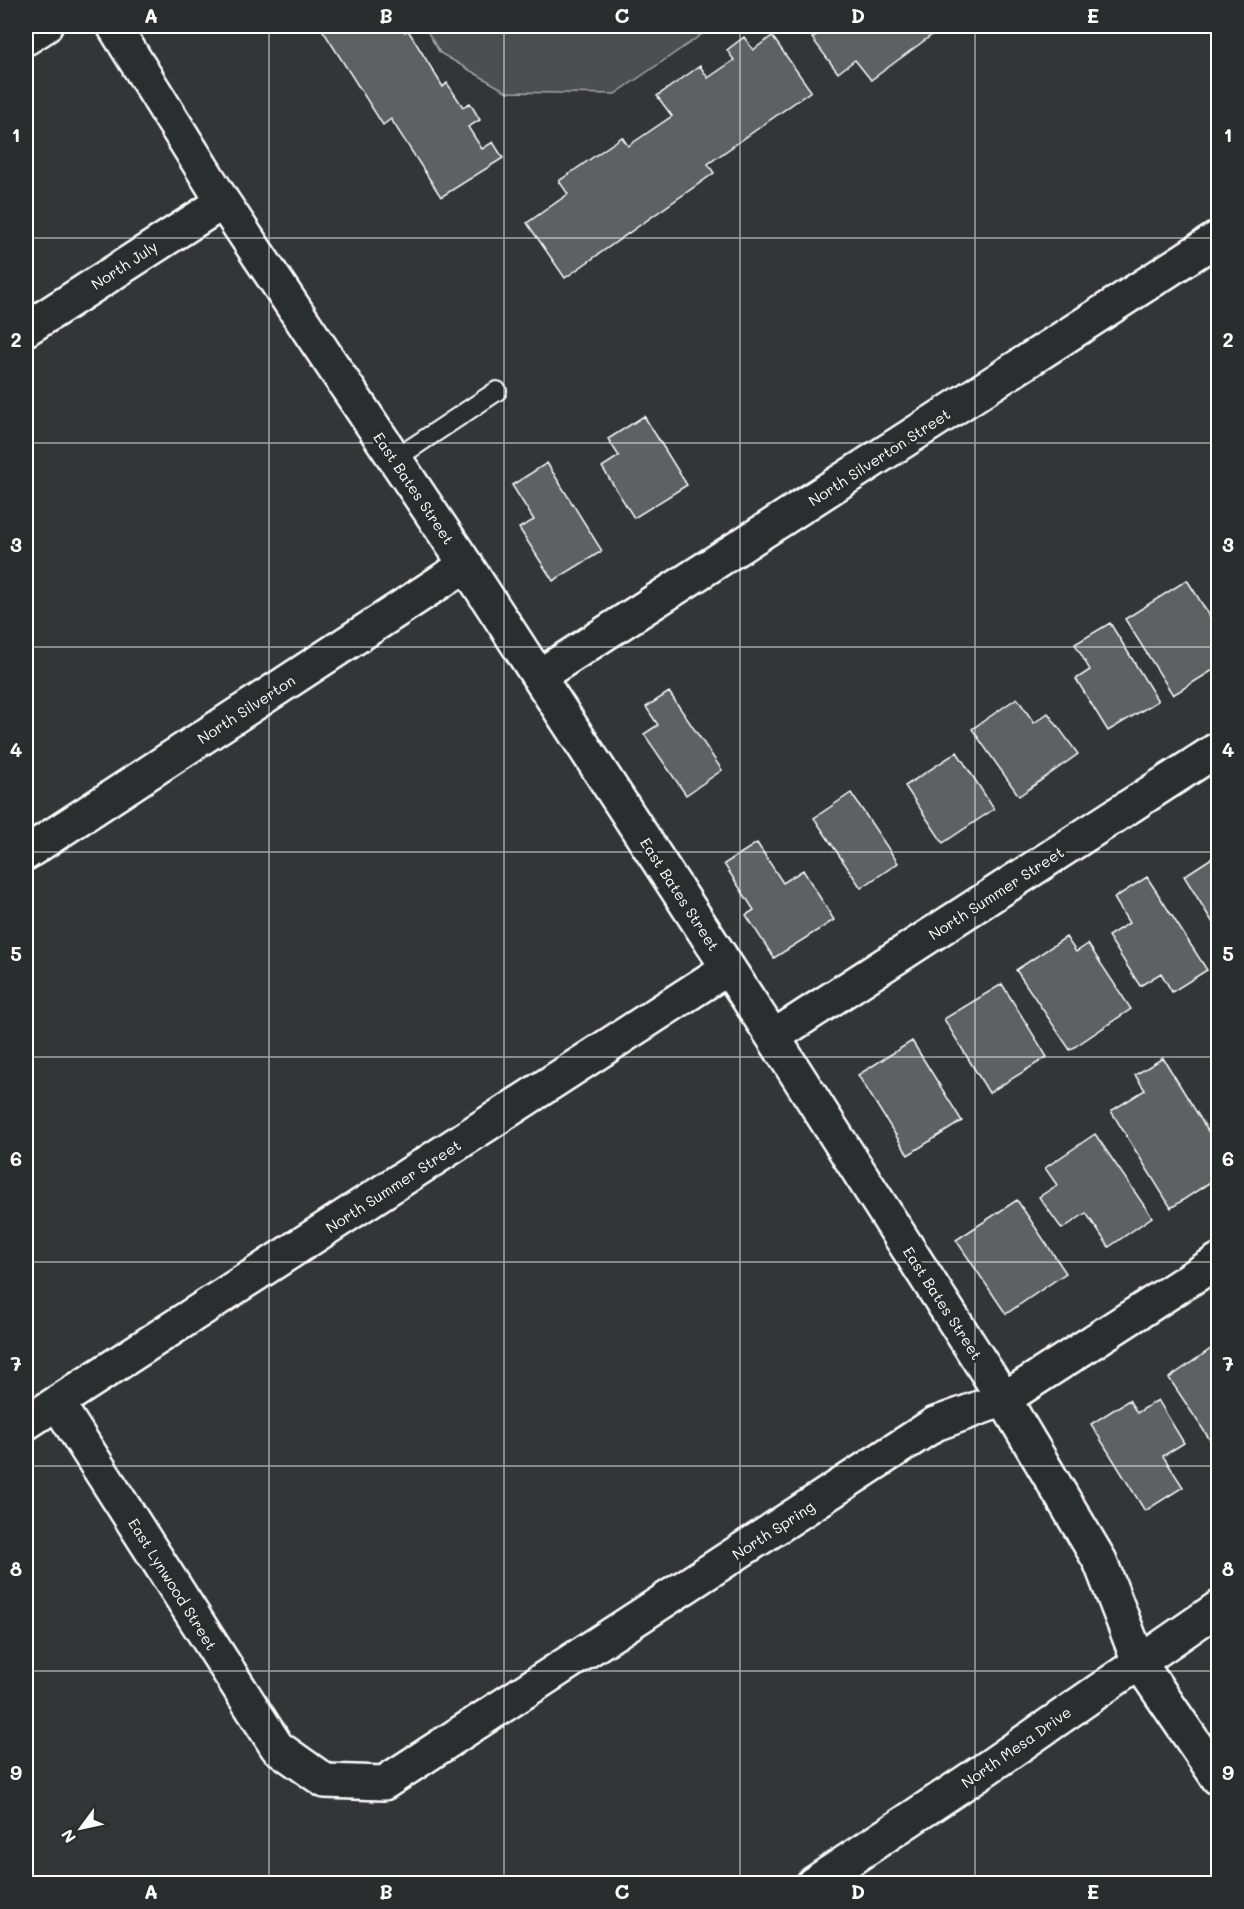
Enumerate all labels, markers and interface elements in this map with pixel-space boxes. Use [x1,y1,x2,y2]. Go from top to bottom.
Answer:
text: A [144,2,158,28]
text: B [379,2,393,28]
text: C [615,2,630,28]
text: D [851,2,865,28]
text: E [1087,2,1099,28]
text: 1 [12,121,20,147]
text: 1 [1224,121,1232,147]
street label: North July [87,236,161,294]
text: 2 [10,326,22,352]
text: 2 [1222,326,1234,352]
street label: North Silverton Street [804,404,954,510]
street label: East Bates Street [369,428,459,548]
text: 3 [10,531,22,557]
text: 3 [1222,531,1234,557]
street label: North Silverton [193,670,299,748]
text: 4 [10,736,23,762]
text: 4 [1222,736,1235,762]
street label: East Bates Street [636,834,724,954]
street label: North Summer Street [925,842,1067,944]
text: 5 [10,940,22,966]
text: 5 [1222,940,1234,966]
street label: North Summer Street [322,1135,464,1237]
text: 6 [10,1145,22,1171]
text: 6 [1222,1145,1234,1171]
street label: East Bates Street [899,1243,987,1363]
text: 7 [10,1350,22,1376]
text: 7 [1222,1350,1234,1376]
street label: North Spring [728,1496,818,1564]
street label: East Lynwood Street [124,1514,222,1654]
text: 8 [10,1555,22,1581]
text: 8 [1222,1555,1234,1581]
street label: North Mesa Drive [957,1702,1075,1792]
text: 9 [10,1759,22,1785]
text: 9 [1222,1759,1234,1785]
north arrow [51,1798,111,1858]
text: N [56,1826,80,1847]
text: A [144,1878,158,1904]
text: B [379,1878,393,1904]
text: C [615,1878,630,1904]
text: D [851,1878,865,1904]
text: E [1087,1878,1099,1904]

